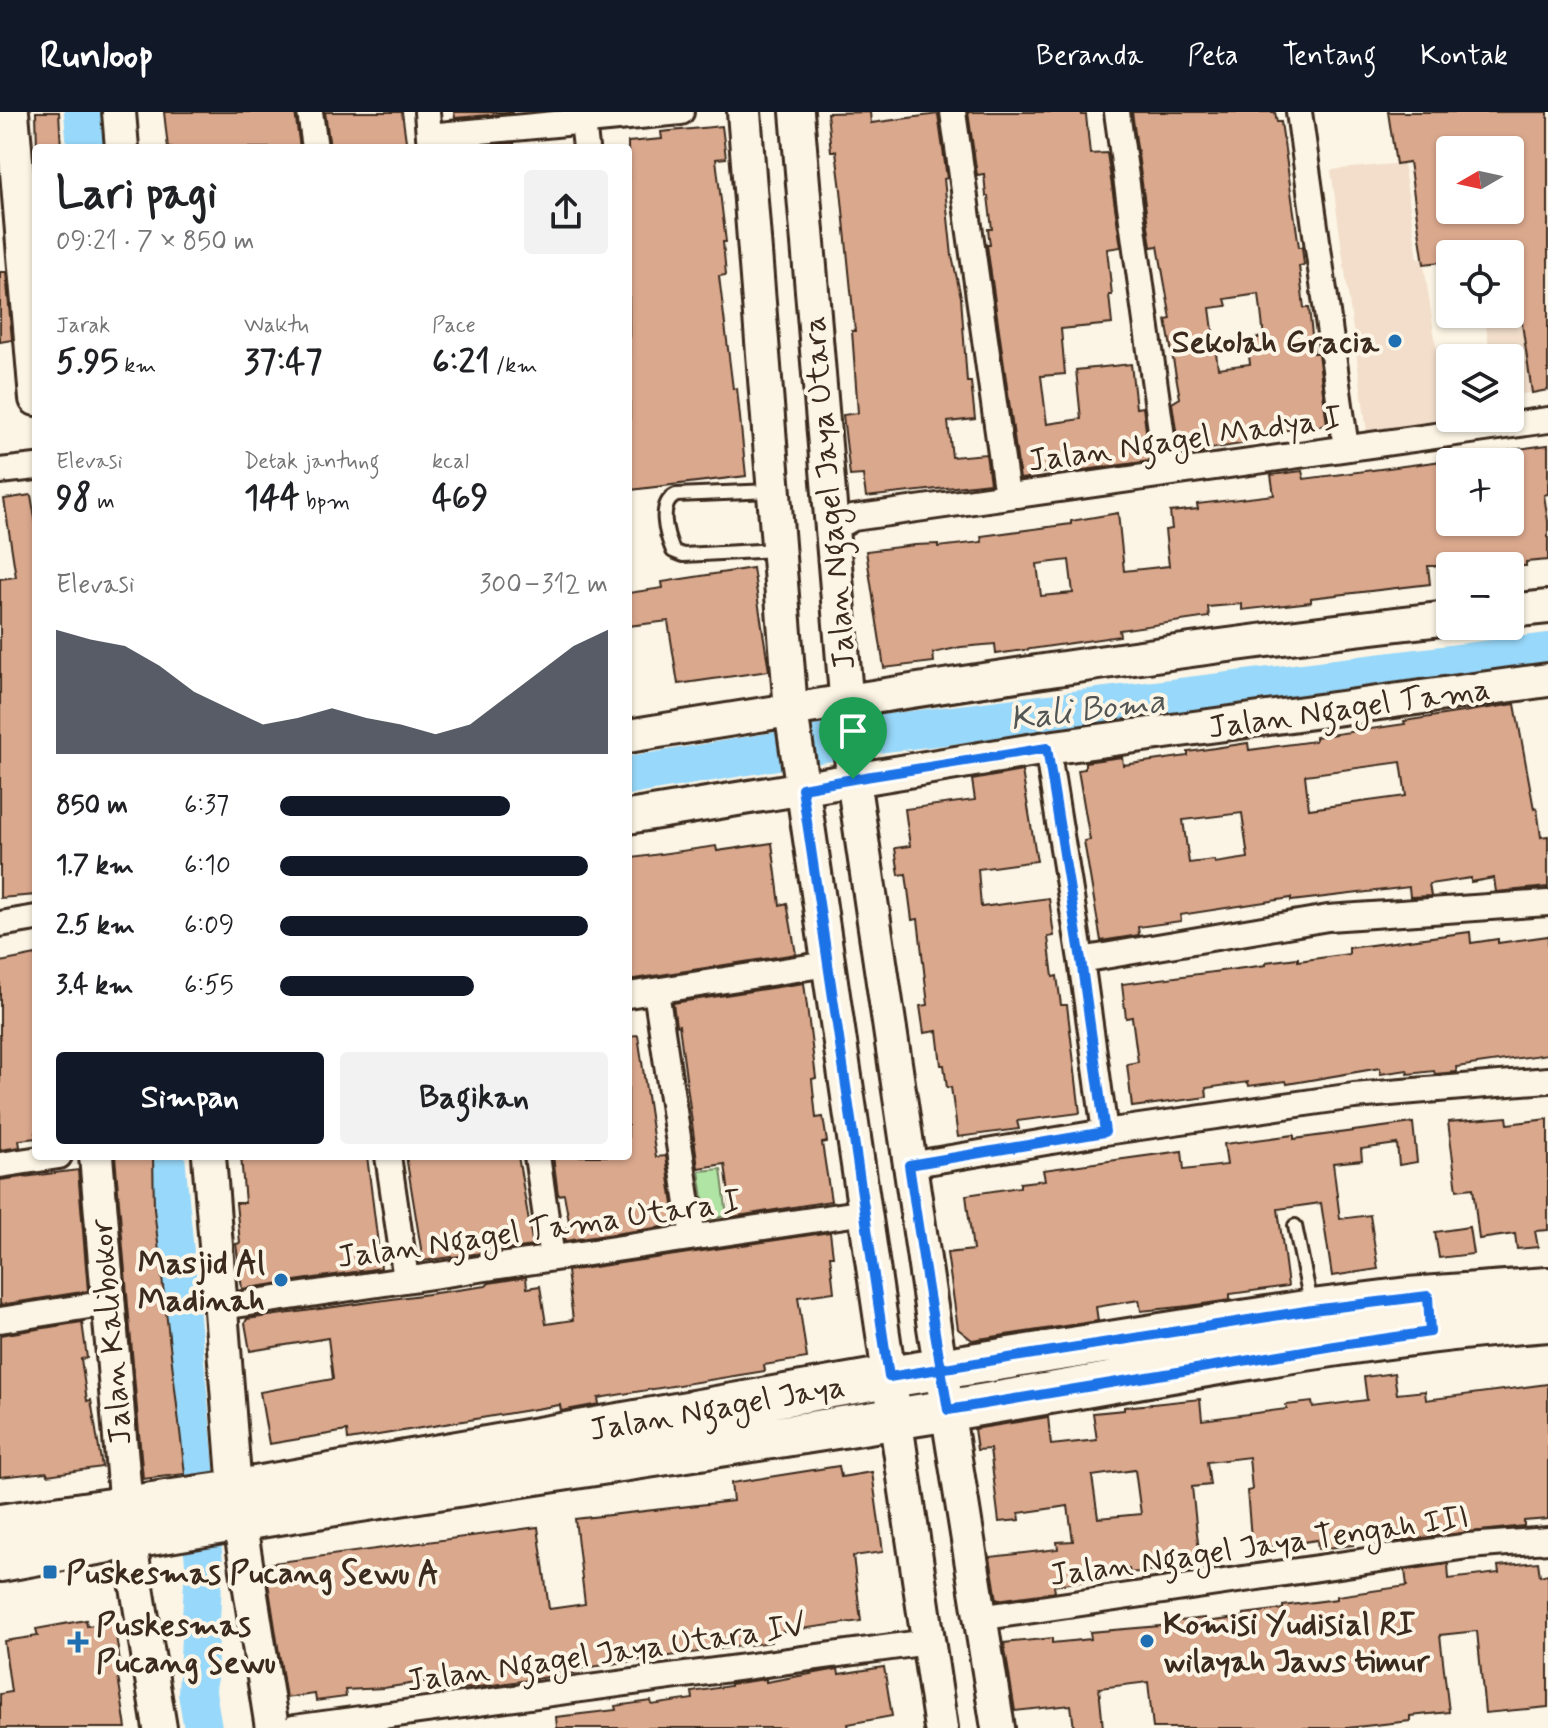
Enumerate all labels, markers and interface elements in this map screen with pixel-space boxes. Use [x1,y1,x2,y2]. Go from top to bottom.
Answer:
text: Runloop [40,32,154,81]
text: Beranda [1036,38,1143,75]
text: Peta [1187,38,1239,75]
text: Tentang [1283,38,1376,75]
text: Kontak [1420,38,1508,75]
north arrow [1436,136,1524,224]
map controls [1436,136,1524,640]
text: Lari pagi [56,166,217,224]
button: share [524,170,608,254]
text: 09:21 · 7 × 850 m [56,225,254,259]
button: locate [1436,240,1524,328]
text: Jarak [56,312,110,340]
text: Waktu [244,312,309,340]
text: Pace [432,312,476,340]
street label: Jalan Ngagel Jaya Utara [794,314,869,671]
place label: Sekolah Gracia [1172,322,1380,364]
marker: Sekolah Gracia [1386,332,1404,350]
text: 5.95 [56,340,118,385]
text: 37:47 [244,340,322,385]
text: 6:21 [432,340,490,385]
button: layers [1436,344,1524,432]
text: km [118,352,156,380]
text: /km [490,352,537,380]
street label: Jalan Ngagel Madya I [1026,397,1345,486]
text: Elevasi [56,448,122,476]
text: Detak jantung [244,448,380,476]
text: kcal [432,448,469,476]
button: + [1436,448,1524,536]
text: 98 [56,476,91,521]
text: 144 [244,476,300,521]
text: 469 [432,476,488,521]
text: m [91,488,115,516]
text: bpm [300,488,350,516]
button: − [1436,552,1524,640]
text: Elevasi [56,568,135,602]
text: 300–312 m [480,568,608,602]
street label: Jalan Ngagel Tama [1206,668,1493,753]
water label: Kali Boma [1007,679,1168,742]
pin [819,697,887,779]
icon: arrive [831,709,875,753]
text: 850 m [56,789,128,823]
text: 6:37 [184,789,229,823]
text: 1.7 km [56,849,134,883]
text: 6:10 [184,849,231,883]
text: 2.5 km [56,909,135,943]
text: 6:09 [184,909,234,943]
text: 3.4 km [56,969,133,1003]
text: 6:55 [184,969,234,1003]
button: Simpan [56,1052,324,1144]
button: Bagikan [340,1052,608,1144]
street label: Jalan Ngagel Tama Utara I [335,1181,744,1282]
street label: Jalan Kalibokor [81,1217,143,1447]
place label: Masjid Al Madinah [138,1243,265,1322]
marker: Masjid Al Madinah [272,1271,290,1289]
street label: Jalan Ngagel Jaya [586,1366,849,1455]
street label: Jalan Ngagel Jaya Tengah III [1047,1497,1472,1600]
place label: Puskesmas Pucang Sewu A [66,1553,439,1596]
marker: Puskesmas Pucang Sewu A [41,1563,59,1581]
place label: Komisi Yudisial RI wilayah Jaws timur [1163,1604,1430,1683]
place label: Puskesmas Pucang Sewu [96,1605,276,1685]
street label: Jalan Ngagel Jaya Utara IV [404,1605,809,1706]
marker: Puskesmas Pucang Sewu [67,1631,89,1653]
marker: Komisi Yudisial RI wilayah Jaws timur [1138,1632,1156,1650]

